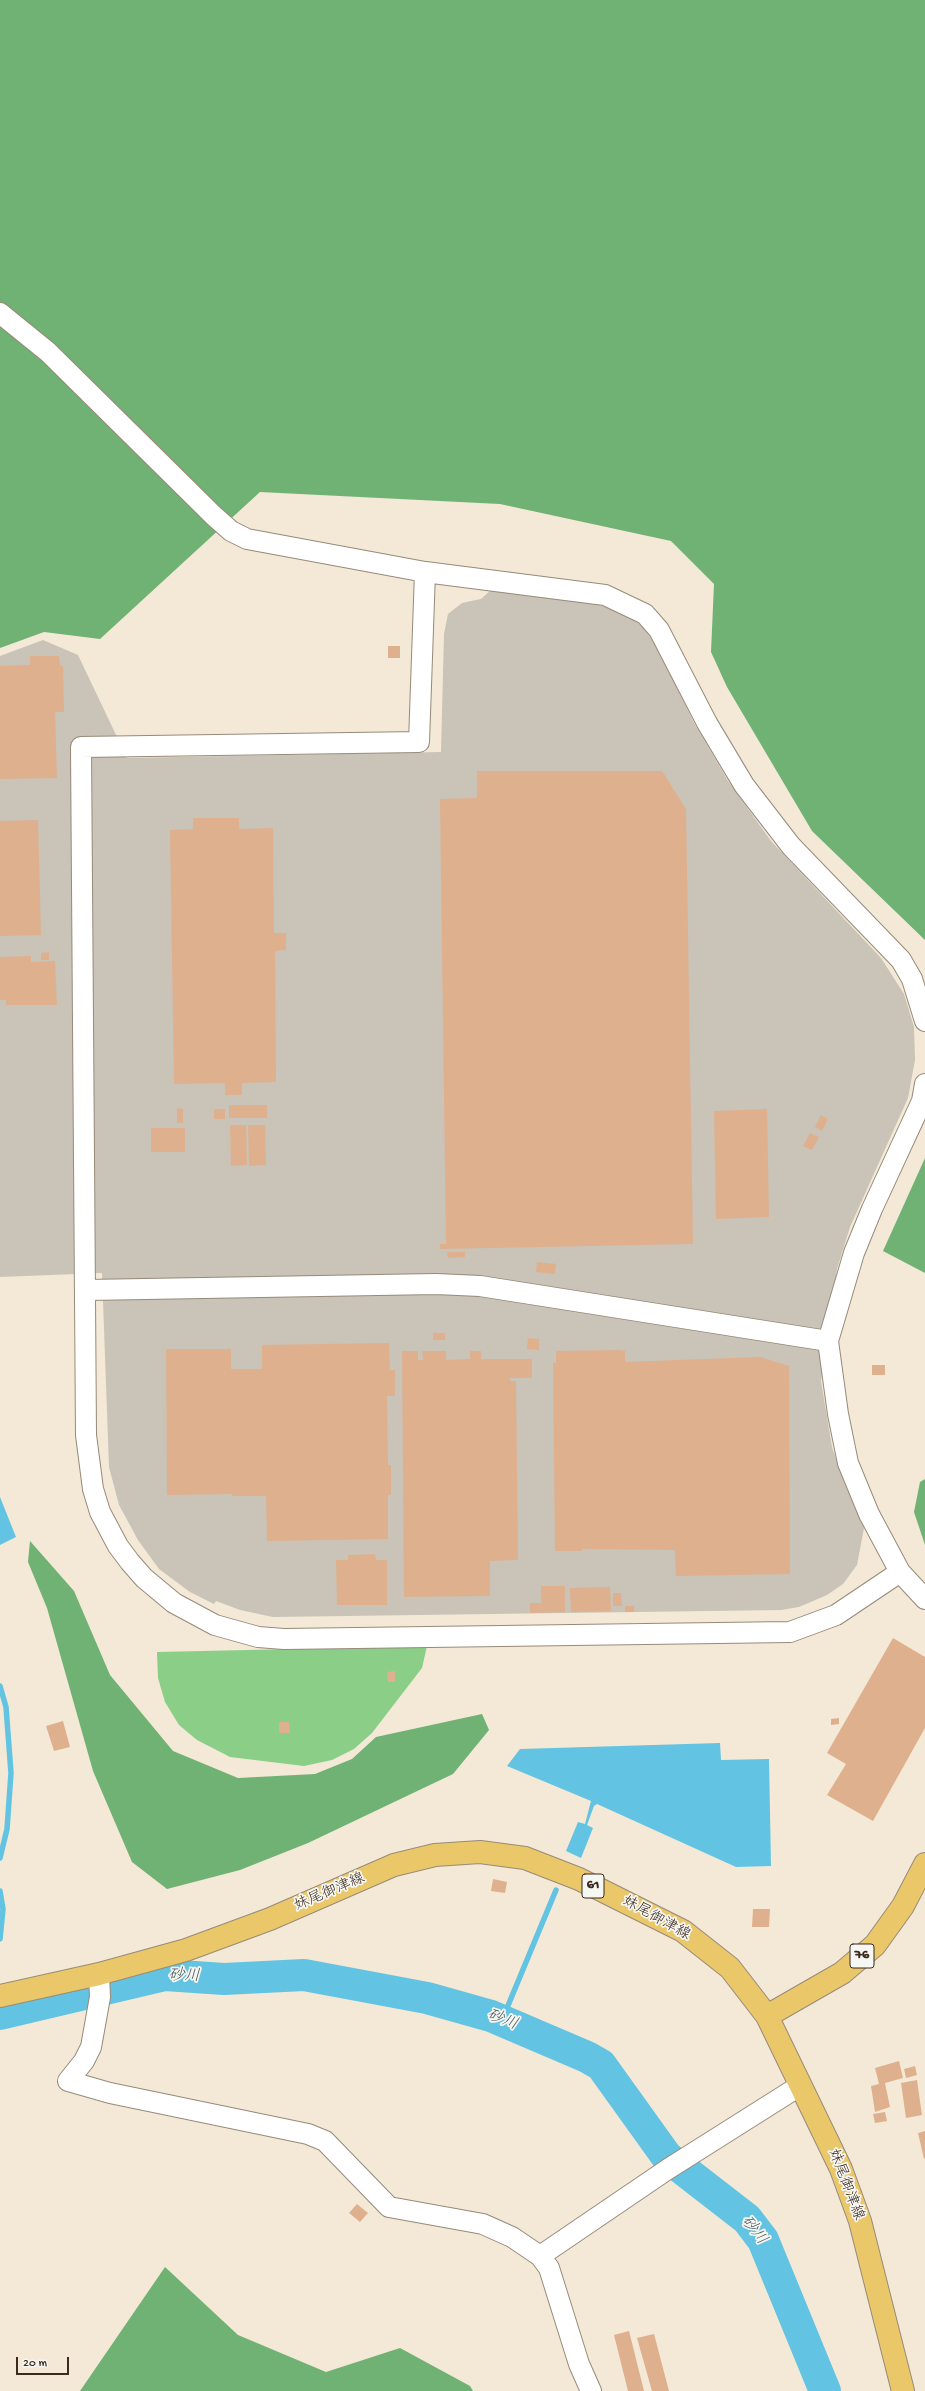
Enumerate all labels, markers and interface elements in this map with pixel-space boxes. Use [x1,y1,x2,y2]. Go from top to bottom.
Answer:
street label: 妹尾御津線 [292,1870,368,1916]
road number: 61 [582,1874,604,1898]
street label: 妹尾御津線 [619,1893,693,1945]
road number: 76 [850,1944,874,1968]
water label: 砂川 [168,1967,200,1987]
water label: 砂川 [484,2006,520,2036]
street label: 妹尾御津線 [823,2147,867,2223]
water label: 砂川 [736,2212,770,2250]
scale bar [18,2349,71,2375]
text: 20 m [23,2357,47,2371]

